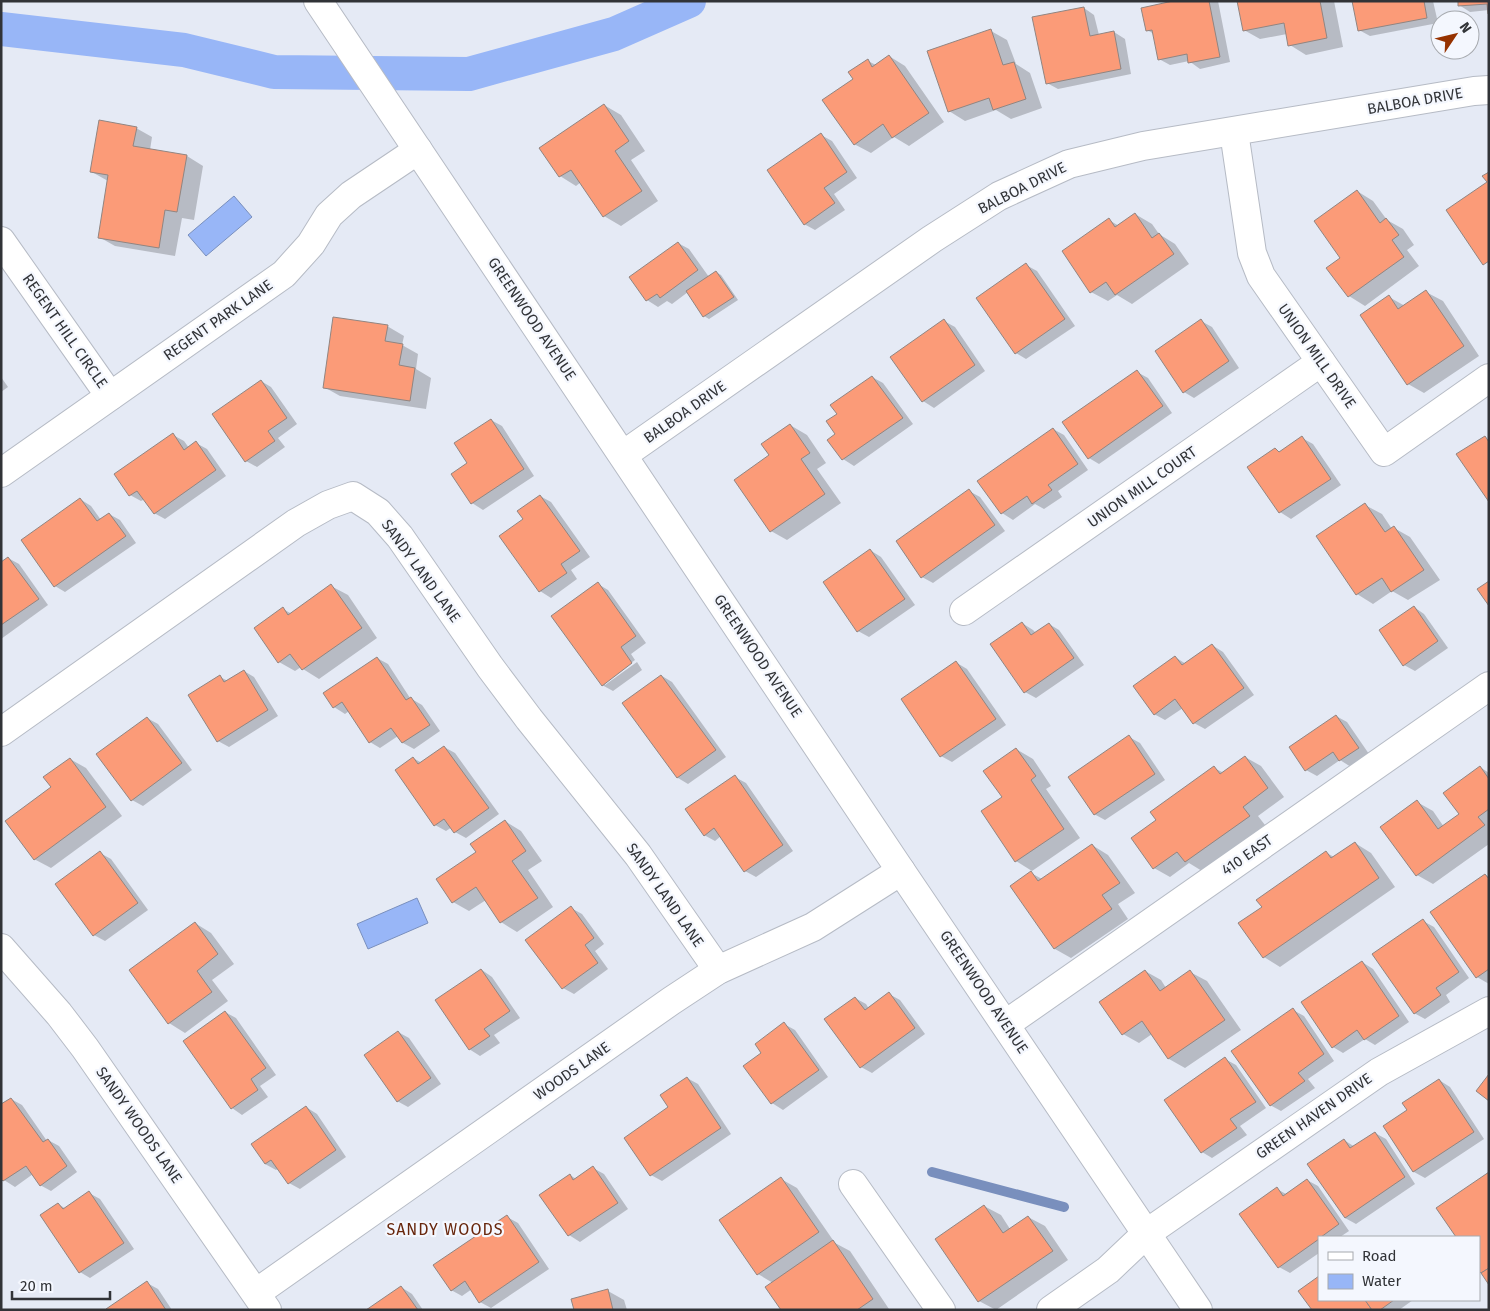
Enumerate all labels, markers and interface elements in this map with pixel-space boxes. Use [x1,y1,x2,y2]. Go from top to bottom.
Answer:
north arrow [1430,10,1480,60]
text: N [1456,19,1475,37]
street label: BALBOA DRIVE [1366,84,1464,118]
street label: BALBOA DRIVE [975,158,1069,218]
street label: GREENWOOD AVENUE [484,254,580,384]
street label: REGENT HILL CIRCLE [19,270,111,392]
street label: REGENT PARK LANE [160,276,276,364]
street label: UNION MILL DRIVE [1274,300,1360,412]
street label: BALBOA DRIVE [640,377,730,447]
street label: UNION MILL COURT [1084,442,1200,531]
street label: SANDY LAND LANE [378,516,464,626]
street label: GREENWOOD AVENUE [710,591,806,721]
street label: 410 EAST [1218,831,1276,879]
street label: SANDY LAND LANE [622,840,708,950]
street label: GREENWOOD AVENUE [936,927,1032,1057]
street label: WOODS LANE [530,1038,614,1104]
street label: SANDY WOODS LANE [92,1063,186,1187]
street label: GREEN HAVEN DRIVE [1253,1069,1375,1163]
district label: SANDY WOODS [387,1220,503,1239]
legend [1318,1236,1480,1301]
text: Road [1362,1247,1397,1265]
scale bar [12,1268,110,1300]
text: Water [1362,1272,1401,1290]
text: 20 m [20,1277,53,1295]

